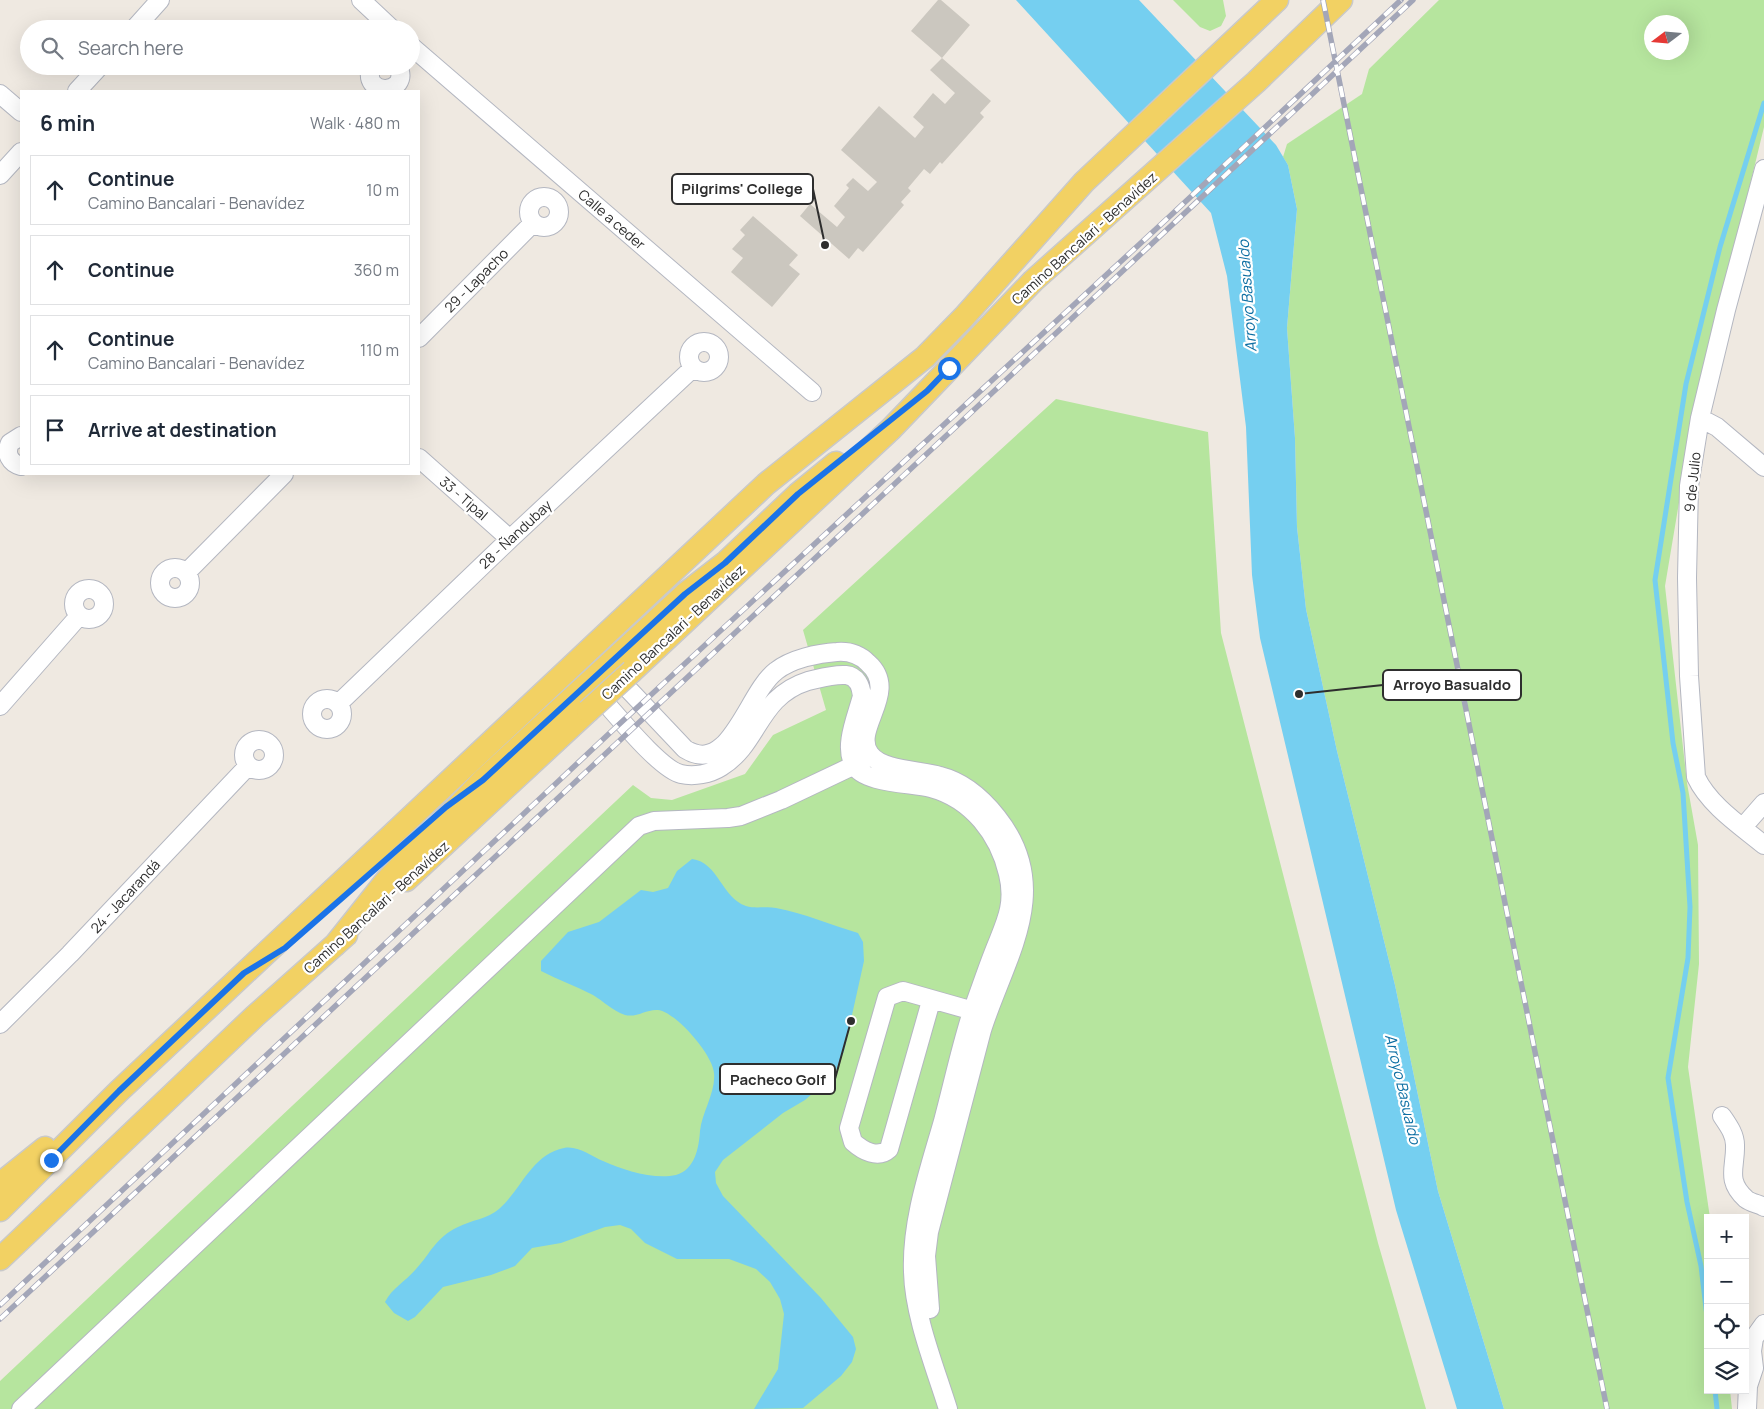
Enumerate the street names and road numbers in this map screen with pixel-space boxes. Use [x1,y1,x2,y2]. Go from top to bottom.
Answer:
street label: Camino Bancalari - Benavídez [1007,167,1161,309]
street label: Calle a ceder [574,185,650,253]
street label: 29 - Lapacho [440,244,512,316]
street label: 9 de Julio [1679,451,1705,513]
street label: 33 - Tipal [436,472,492,524]
street label: 28 - Ñandubay [475,495,556,573]
street label: Camino Bancalari - Benavídez [597,560,749,704]
street label: Camino Bancalari - Benavídez [299,836,453,978]
street label: 24 - Jacarandá [86,855,164,937]

